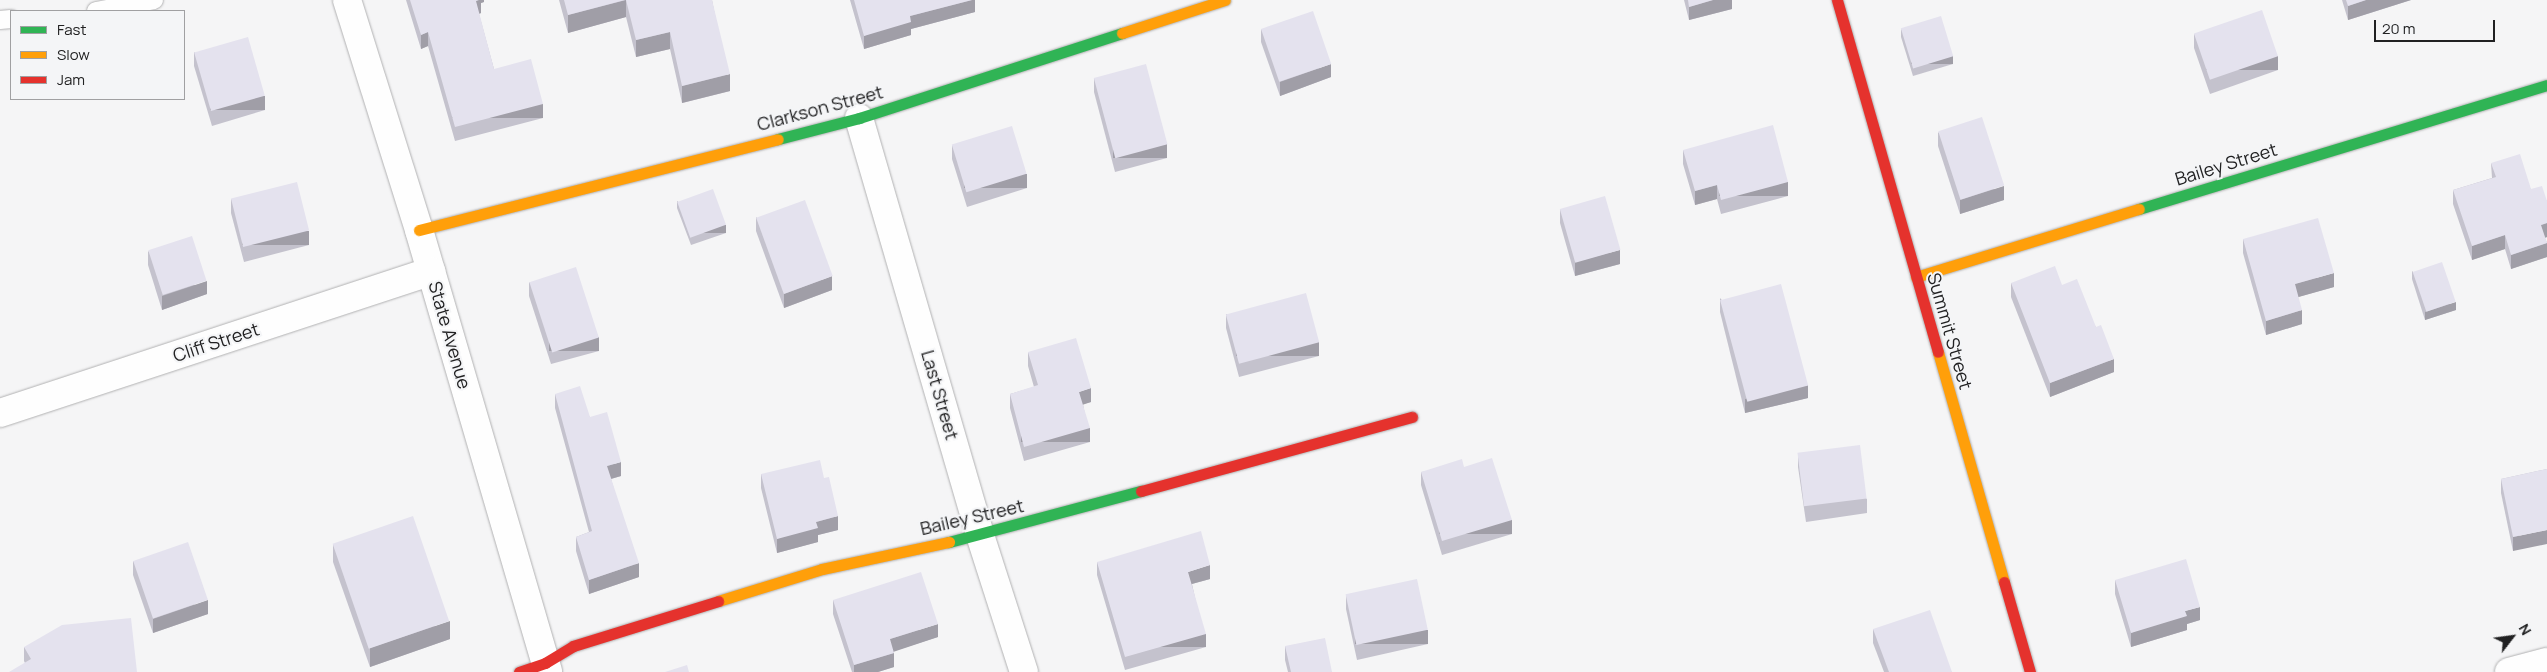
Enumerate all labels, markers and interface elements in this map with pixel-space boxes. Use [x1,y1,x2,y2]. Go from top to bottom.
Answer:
legend [10,10,185,100]
scale bar [2377,10,2498,42]
text: 20 m [2382,18,2415,39]
text: Fast [57,19,86,40]
text: Slow [57,44,90,65]
text: Jam [57,69,85,90]
street label: Clarkson Street [755,81,885,135]
street label: Bailey Street [2172,138,2280,190]
street label: Summit Street [1923,270,1977,392]
street label: State Avenue [424,279,476,391]
street label: Cliff Street [170,318,262,366]
street label: Last Street [917,348,963,442]
street label: Bailey Street [918,495,1026,539]
north arrow [2487,612,2537,662]
text: N [2515,620,2536,638]

